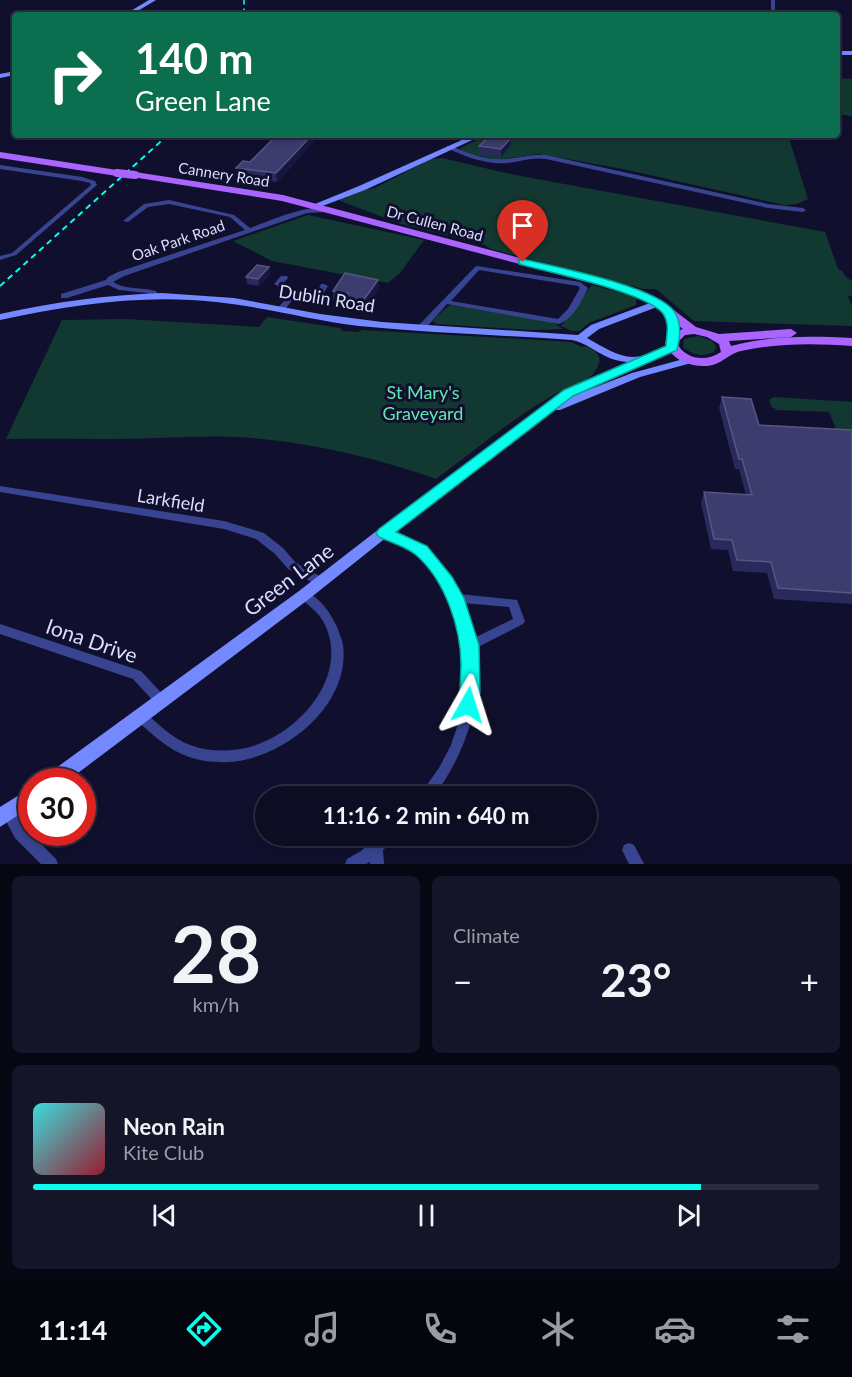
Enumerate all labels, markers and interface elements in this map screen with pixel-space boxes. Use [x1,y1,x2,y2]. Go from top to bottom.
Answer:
text: 140 m [135,33,253,83]
icon: right [36,36,114,114]
text: Green Lane [135,84,271,117]
street label: Cannery Road [177,158,271,190]
pin [497,200,548,262]
street label: Dr Cullen Road [385,201,485,245]
icon: arrive [506,209,539,242]
street label: Oak Park Road [129,216,227,264]
street label: Dublin Road [277,280,377,316]
park label: St Mary's Graveyard [383,381,463,424]
street label: Larkfield [136,484,206,516]
street label: Green Lane [238,537,338,621]
street label: Iona Drive [43,613,141,667]
position arrow [436,673,500,737]
speed limit sign: 30 [18,768,96,846]
text: 11:16 · 2 min · 640 m [323,802,529,829]
text: 28 [171,906,261,1000]
text: Climate [453,923,520,947]
text: 23° [601,953,671,1007]
text: − [453,961,472,1001]
text: + [800,961,819,1001]
text: km/h [193,992,239,1016]
text: Neon Rain [123,1113,225,1140]
text: Kite Club [123,1140,204,1164]
icon: previous [148,1199,181,1232]
icon: pause [410,1199,443,1232]
icon: next [672,1199,705,1232]
icon: directions [183,1308,225,1350]
icon: music [301,1308,343,1350]
icon: phone [419,1308,461,1350]
icon: climate [537,1308,579,1350]
icon: car [654,1308,696,1350]
icon: filters [772,1308,814,1350]
text: 11:14 [38,1313,107,1346]

